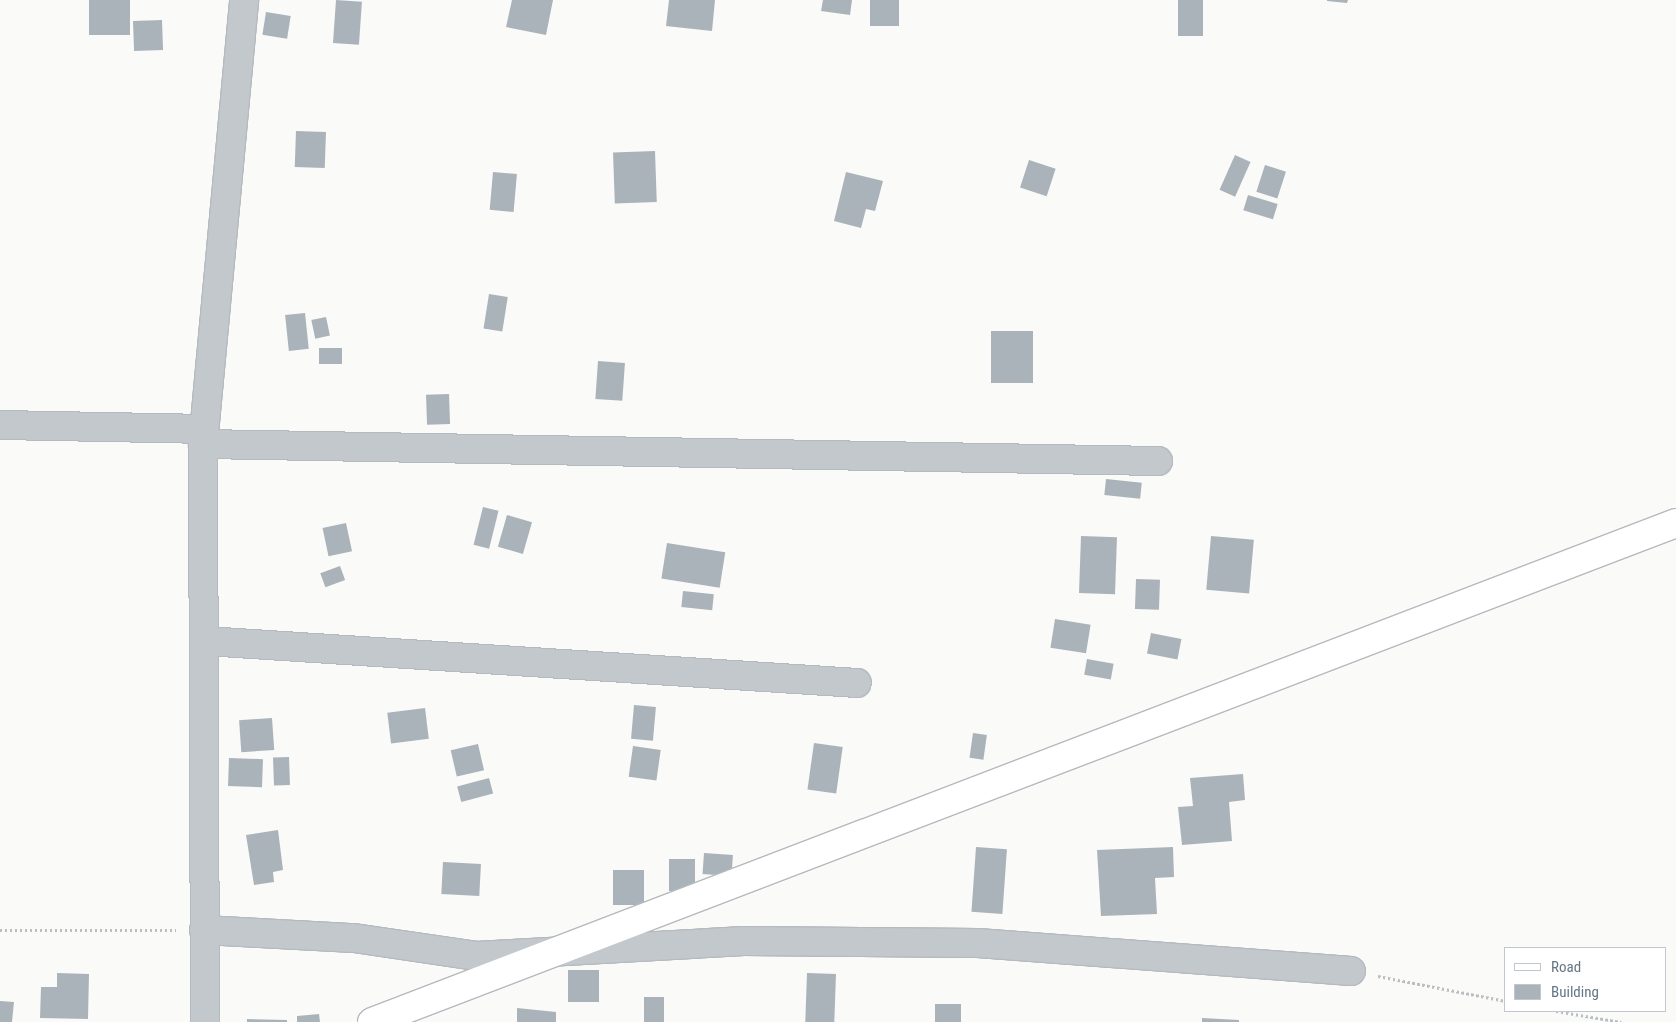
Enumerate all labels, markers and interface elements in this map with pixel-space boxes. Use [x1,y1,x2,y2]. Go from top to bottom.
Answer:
legend [1504,947,1666,1012]
text: Road [1551,958,1581,976]
text: Building [1551,983,1599,1001]

